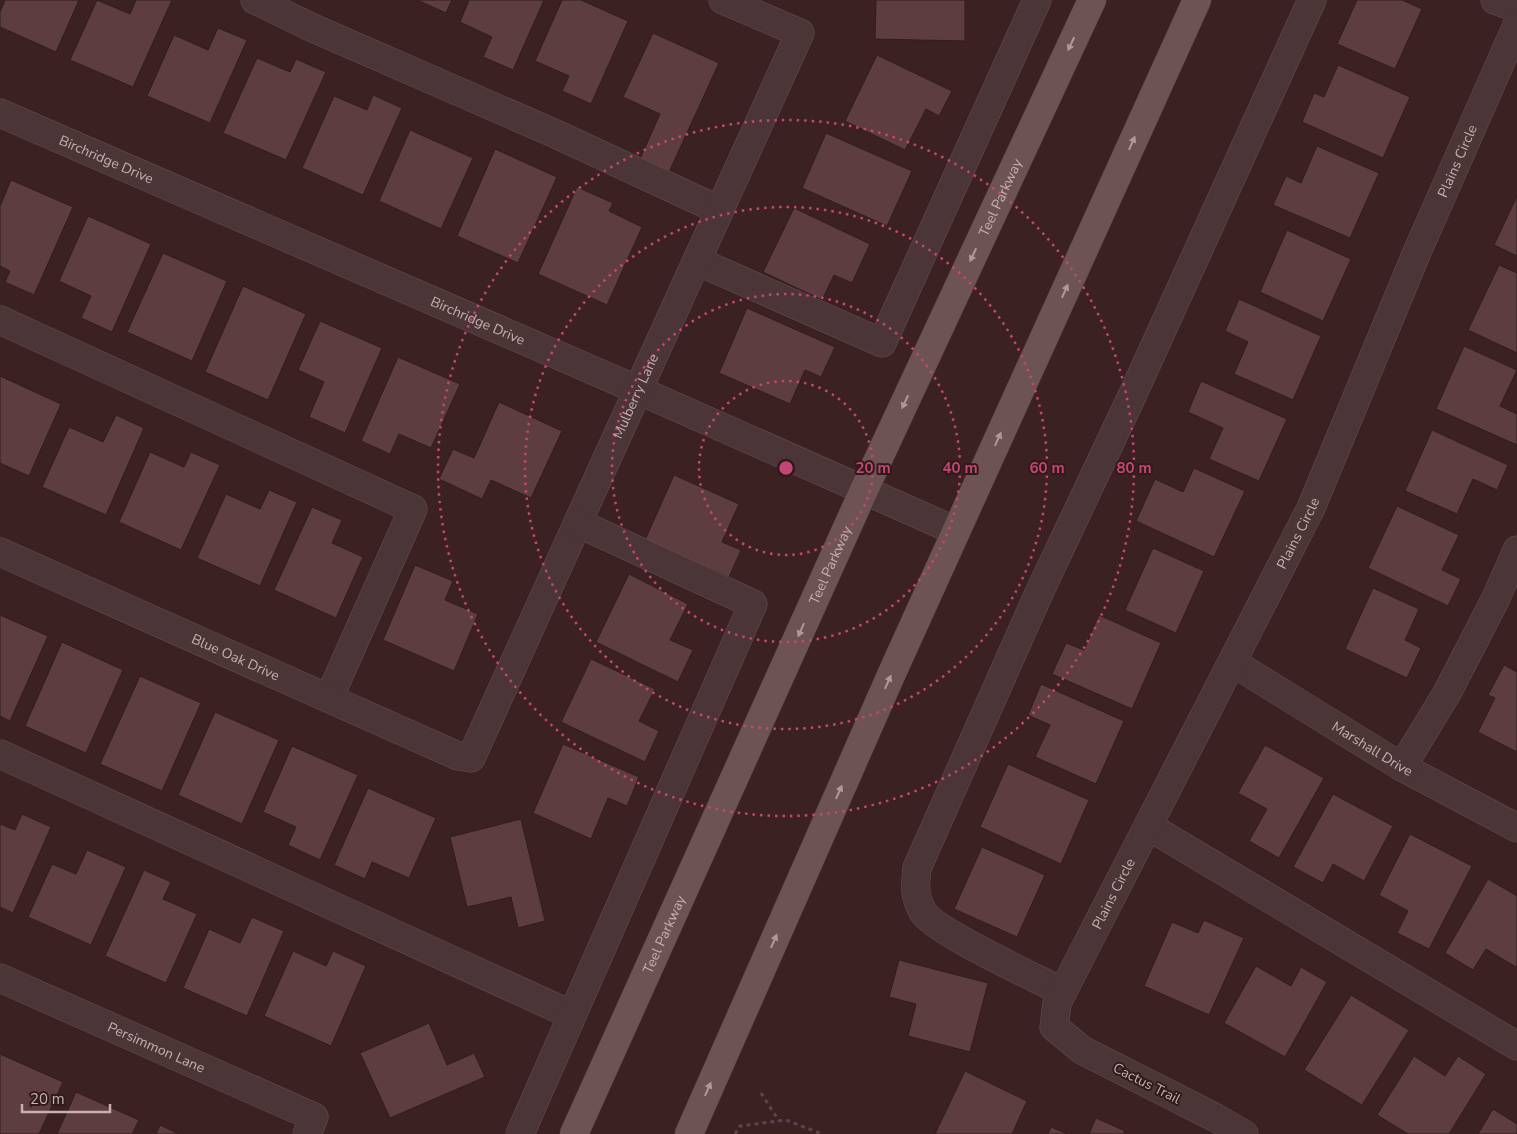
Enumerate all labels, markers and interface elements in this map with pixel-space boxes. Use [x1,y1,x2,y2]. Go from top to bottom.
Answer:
one-way arrow [1067,37,1075,51]
street label: Plains Circle [1433,122,1482,200]
street label: Birchridge Drive [56,131,156,188]
one-way arrow [1128,136,1136,150]
street label: Teel Parkway [974,155,1027,240]
one-way arrow [969,248,977,262]
one-way arrow [1061,284,1069,298]
street label: Birchridge Drive [428,292,528,350]
street label: Mulberry Lane [608,351,663,442]
one-way arrow [900,395,908,409]
one-way arrow [994,432,1002,446]
text: 20 m [855,458,891,478]
text: 40 m [942,458,978,478]
text: 60 m [1029,458,1065,478]
text: 80 m [1116,458,1152,478]
centre of rings [777,459,795,477]
street label: Plains Circle [1272,495,1324,572]
street label: Teel Parkway [805,522,857,607]
one-way arrow [797,623,805,637]
street label: Blue Oak Drive [188,630,283,685]
one-way arrow [884,675,892,689]
street label: Marshall Drive [1328,717,1416,781]
one-way arrow [836,785,844,799]
street label: Plains Circle [1087,855,1140,933]
street label: Teel Parkway [638,892,691,977]
one-way arrow [770,934,778,948]
street label: Persimmon Lane [104,1018,208,1078]
street label: Cactus Trail [1110,1058,1184,1109]
scale bar [22,1082,110,1114]
one-way arrow [705,1082,713,1096]
text: 20 m [30,1089,65,1109]

